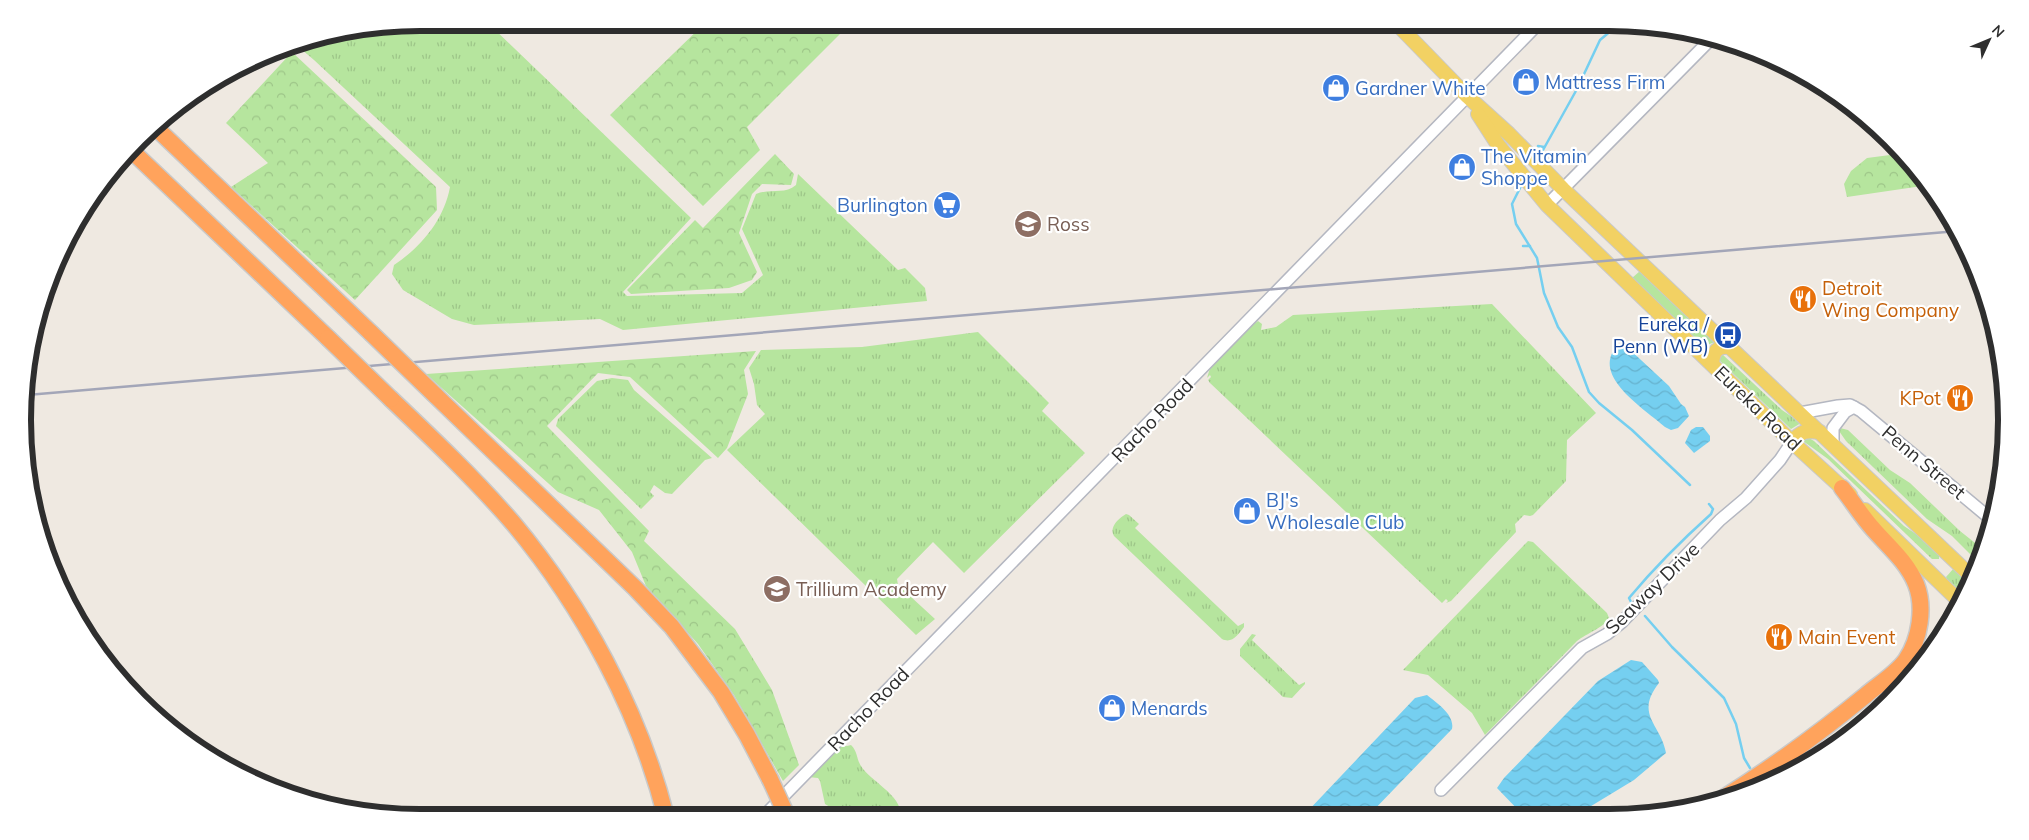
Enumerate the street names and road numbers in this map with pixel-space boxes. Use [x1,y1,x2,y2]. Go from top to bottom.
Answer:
street label: Eureka Road [1709,361,1807,455]
street label: Racho Road [1106,373,1198,467]
street label: Penn Street [1877,420,1971,504]
street label: Seaway Drive [1600,537,1704,639]
street label: Racho Road [822,662,914,756]

